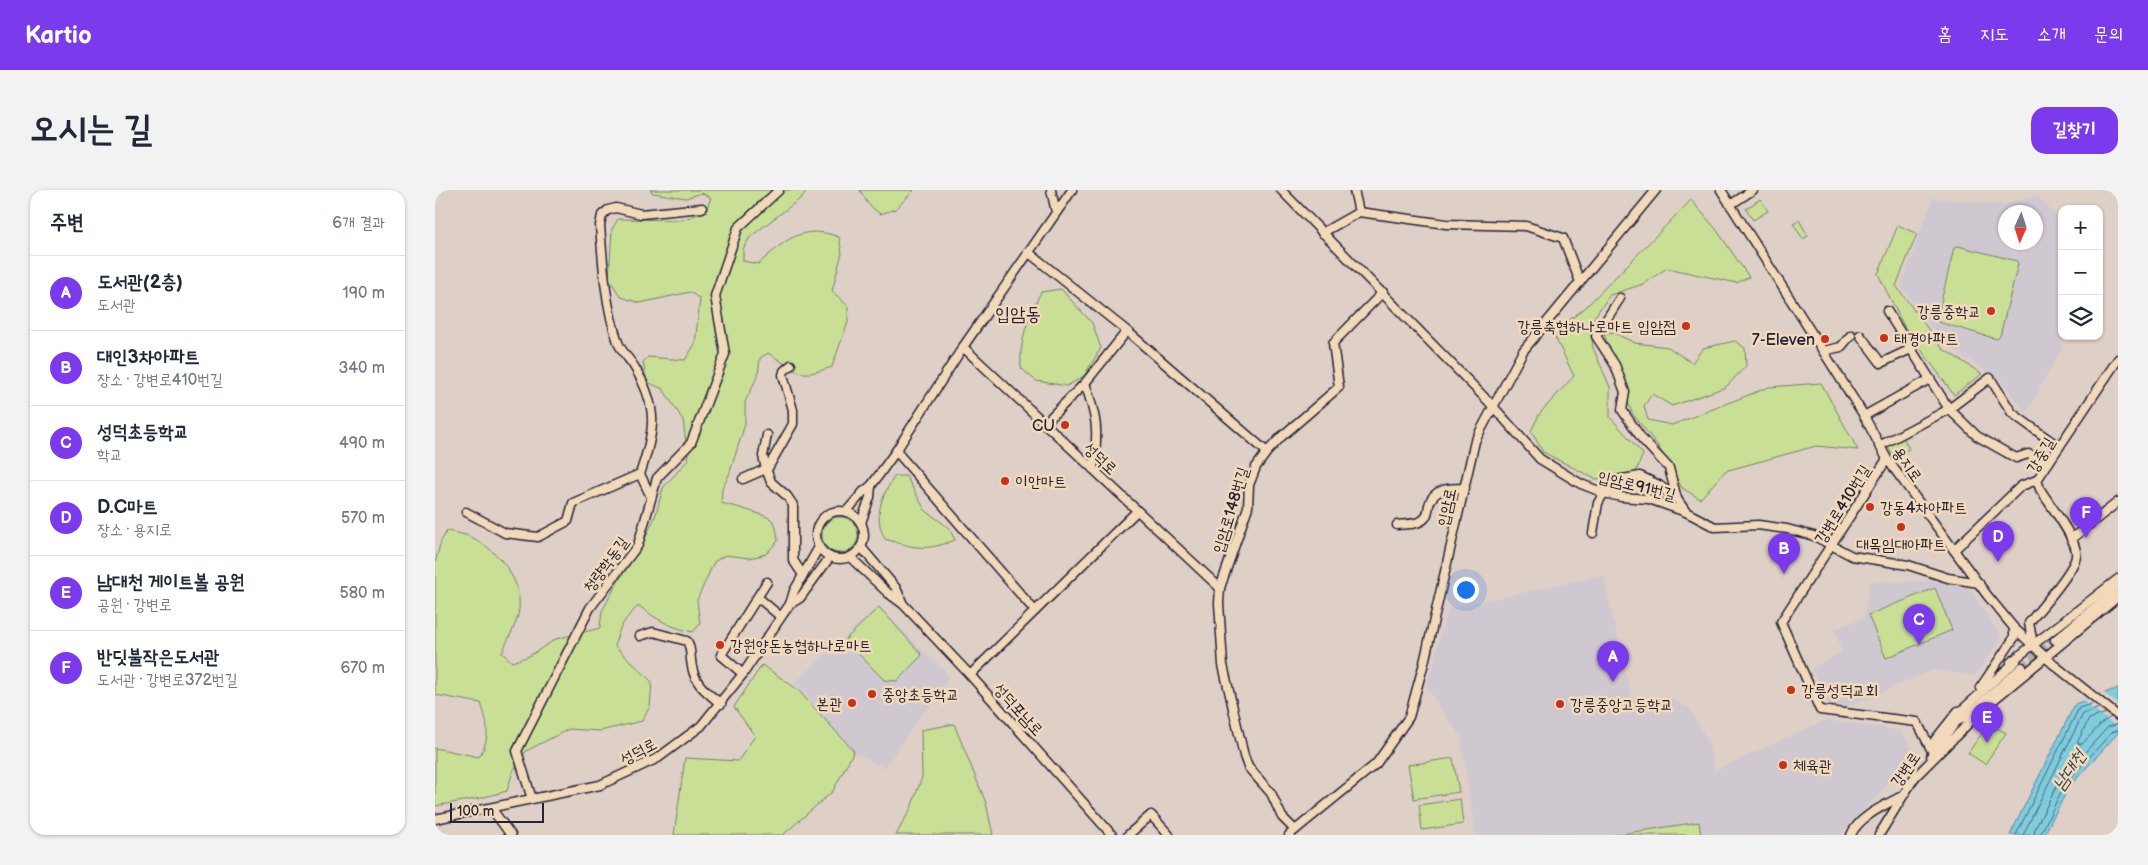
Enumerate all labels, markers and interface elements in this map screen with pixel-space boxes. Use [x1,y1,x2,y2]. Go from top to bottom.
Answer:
text: Kartio [25,21,92,50]
text: 홈 [1938,24,1952,45]
text: 지도 [1980,24,2009,45]
text: 소개 [2037,24,2066,45]
text: 문의 [2094,24,2123,45]
button: 길찾기 [2031,107,2118,154]
text: 오시는 길 [30,108,152,151]
north arrow [1998,205,2043,250]
map controls [2058,205,2103,340]
button: + [2058,205,2103,250]
text: 주변 [50,210,84,235]
text: 6개 결과 [332,214,385,233]
button: − [2058,250,2103,295]
text: 도서관(2층) [97,271,183,294]
text: A [61,284,71,303]
text: 190 m [343,284,385,303]
button: layers [2058,295,2103,340]
text: 도서관 [97,296,136,315]
district label: 입암동 [995,303,1041,326]
place label: 강릉중학교 [1917,303,1981,322]
marker: 강릉중학교 [1985,305,1997,317]
place label: 강릉축협하나로마트 입암점 [1517,318,1676,337]
marker: 강릉축협하나로마트 입암점 [1680,320,1692,332]
place label: 태경아파트 [1894,330,1958,349]
place label: 7-Eleven [1752,331,1815,350]
marker: 태경아파트 [1878,332,1890,344]
marker: 7-Eleven [1819,333,1831,345]
text: 대인3차아파트 [97,346,200,369]
text: B [60,359,72,378]
text: 340 m [338,359,385,378]
text: 장소 · 강변로410번길 [97,371,223,390]
place label: CU [1032,417,1055,436]
marker: CU [1059,419,1071,431]
text: 성덕초등학교 [97,421,189,444]
text: C [60,434,72,453]
text: 490 m [339,434,385,453]
street label: 강중길 [2023,434,2059,477]
street label: 성덕로 [1079,439,1121,479]
street label: 용지로 [1888,444,1926,486]
text: 학교 [97,446,123,465]
street label: 강변로410번길 [1811,462,1875,548]
street label: 입암로148번길 [1209,465,1254,556]
street label: 입암로91번길 [1596,468,1678,505]
place label: 이안마트 [1015,473,1067,492]
marker: 이안마트 [999,475,1011,487]
street label: 입암로 [1434,486,1461,528]
text: D.C마트 [97,496,158,519]
pin: F [2070,497,2102,538]
place label: 강동4차아파트 [1880,499,1967,518]
marker: 강동4차아파트 [1864,501,1876,513]
text: D [60,509,72,528]
text: 570 m [341,509,385,528]
text: 장소 · 용지로 [97,521,172,540]
marker: 대목임대아파트 [1895,521,1907,533]
pin: D [1982,521,2014,562]
street label: 청량학동길 [580,533,633,597]
pin: B [1768,533,1800,574]
place label: 대목임대아파트 [1856,536,1946,555]
text: 남대천 게이트볼 공원 [97,571,245,594]
your location [1453,577,1479,603]
text: E [61,584,71,603]
text: 580 m [340,584,385,603]
text: 공원 · 강변로 [97,596,172,615]
pin: C [1903,604,1935,645]
place label: 강원양돈농협하나로마트 [730,637,872,656]
marker: 강원양돈농협하나로마트 [714,639,726,651]
pin: A [1597,641,1629,682]
text: 반딧불작은도서관 [97,646,219,669]
text: F [61,659,71,678]
text: 670 m [340,659,385,678]
text: 도서관 · 강변로372번길 [97,671,238,690]
street label: 성덕포남로 [989,680,1046,740]
place label: 강릉성덕교회 [1801,682,1878,701]
marker: 강릉성덕교회 [1785,684,1797,696]
place label: 중앙초등학교 [882,686,959,705]
marker: 중앙초등학교 [866,688,878,700]
place label: 본관 [816,695,842,714]
place label: 강릉중앙고등학교 [1570,696,1673,715]
marker: 본관 [846,697,858,709]
marker: 강릉중앙고등학교 [1554,698,1566,710]
pin: E [1971,702,2003,743]
street label: 성덕로 [617,735,660,770]
water label: 남대천 [2049,745,2091,794]
street label: 강변로 [1887,749,1925,791]
place label: 체육관 [1793,757,1832,776]
marker: 체육관 [1777,759,1789,771]
scale bar [450,800,544,823]
text: 100 m [457,803,494,820]

